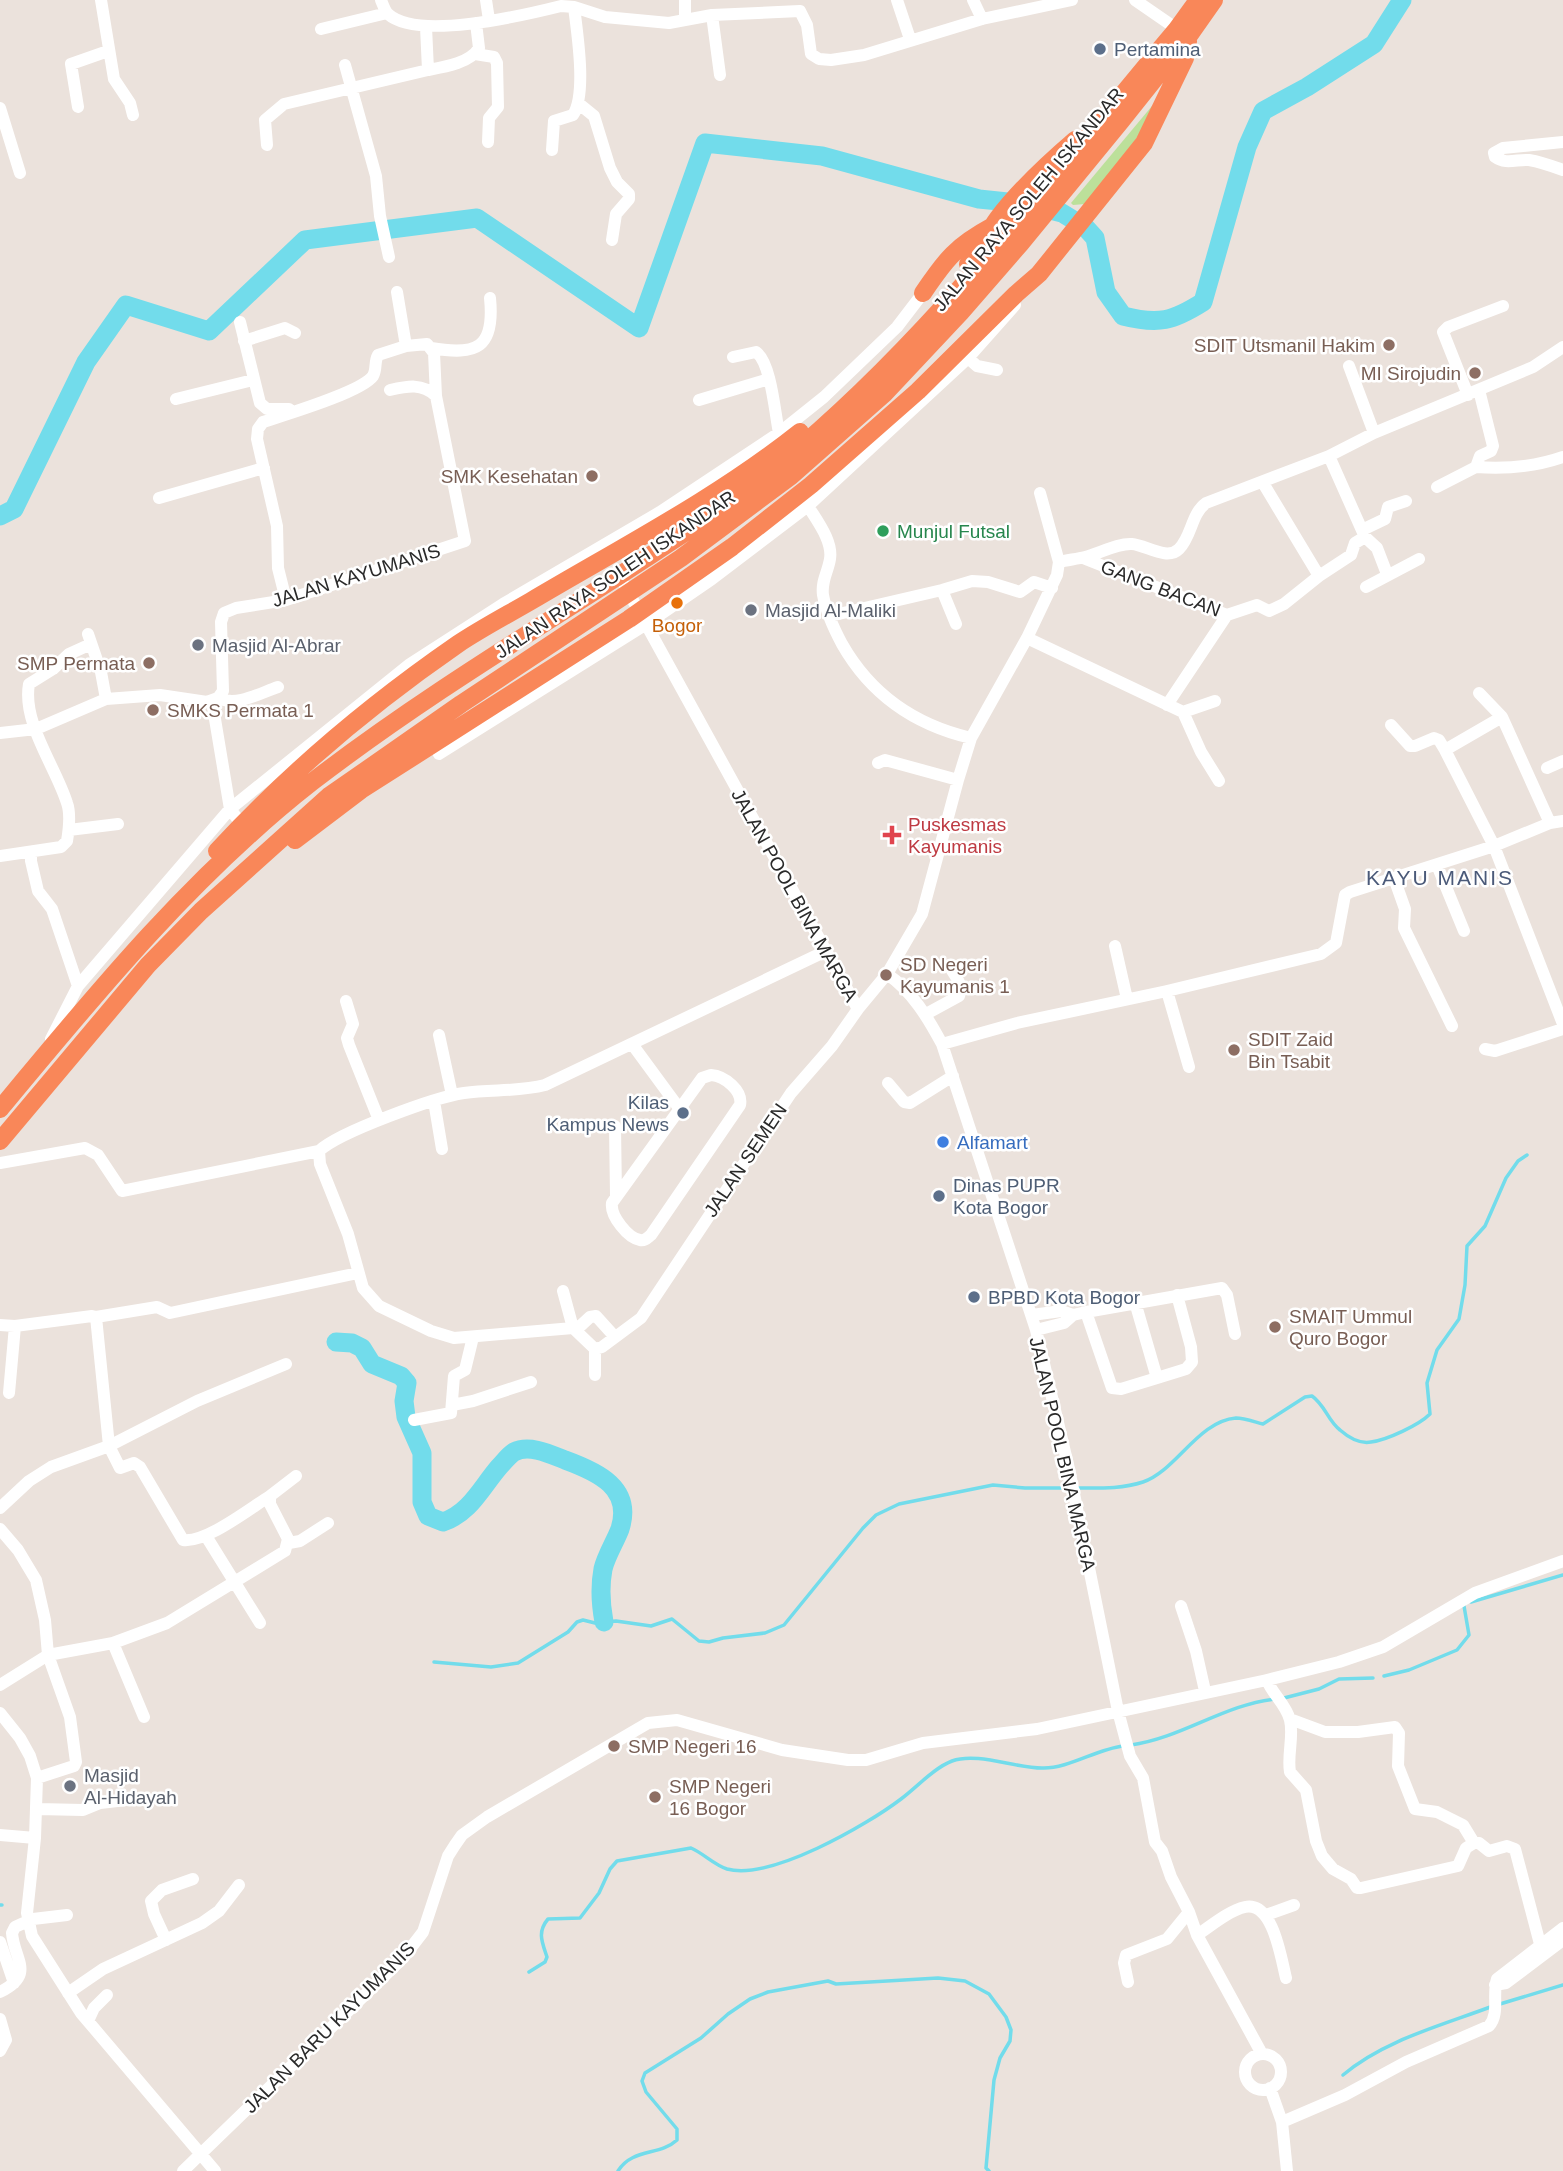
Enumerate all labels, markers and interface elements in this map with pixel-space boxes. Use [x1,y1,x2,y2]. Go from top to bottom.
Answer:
place label: Pertamina [1114,39,1201,60]
marker: Pertamina [1092,41,1108,57]
street label: JALAN RAYA SOLEH ISKANDAR [929,84,1128,315]
place label: SDIT Utsmanil Hakim [1194,335,1375,356]
marker: SDIT Utsmanil Hakim [1381,337,1397,353]
place label: MI Sirojudin [1361,363,1461,384]
marker: MI Sirojudin [1467,365,1483,381]
place label: SMK Kesehatan [441,466,578,487]
marker: SMK Kesehatan [584,468,600,484]
street label: JALAN RAYA SOLEH ISKANDAR [492,486,739,663]
place label: Munjul Futsal [897,521,1010,542]
marker: Munjul Futsal [875,523,891,539]
street label: JALAN KAYUMANIS [269,540,443,611]
street label: GANG BACAN [1098,556,1224,621]
marker: Bogor [669,595,685,611]
place label: Masjid Al-Maliki [765,600,896,621]
marker: Masjid Al-Maliki [743,602,759,618]
place label: Bogor [652,615,703,636]
place label: Masjid Al-Abrar [212,635,341,656]
marker: Masjid Al-Abrar [190,637,206,653]
place label: SMP Permata [17,653,135,674]
marker: SMP Permata [141,655,157,671]
place label: SMKS Permata 1 [167,700,314,721]
marker: SMKS Permata 1 [145,702,161,718]
street label: JALAN POOL BINA MARGA [727,785,862,1006]
place label: Puskesmas Kayumanis [908,814,1006,857]
marker: Puskesmas Kayumanis [882,825,902,845]
district label: KAYU MANIS [1366,866,1514,889]
place label: SD Negeri Kayumanis 1 [900,954,1010,997]
marker: SD Negeri Kayumanis 1 [878,967,894,983]
place label: SDIT Zaid Bin Tsabit [1248,1029,1333,1072]
marker: SDIT Zaid Bin Tsabit [1226,1042,1242,1058]
place label: Kilas Kampus News [547,1092,669,1135]
street label: JALAN SEMEN [700,1100,791,1221]
marker: Kilas Kampus News [675,1105,691,1121]
place label: Alfamart [957,1132,1028,1153]
marker: Alfamart [935,1134,951,1150]
place label: Dinas PUPR Kota Bogor [953,1175,1060,1218]
marker: Dinas PUPR Kota Bogor [931,1188,947,1204]
place label: BPBD Kota Bogor [988,1287,1141,1308]
marker: BPBD Kota Bogor [966,1289,982,1305]
place label: SMAIT Ummul Quro Bogor [1289,1306,1412,1349]
marker: SMAIT Ummul Quro Bogor [1267,1319,1283,1335]
street label: JALAN POOL BINA MARGA [1025,1335,1100,1574]
place label: SMP Negeri 16 [628,1736,757,1757]
marker: SMP Negeri 16 [606,1738,622,1754]
place label: Masjid Al-Hidayah [84,1765,177,1808]
place label: SMP Negeri 16 Bogor [669,1776,771,1819]
marker: Masjid Al-Hidayah [62,1778,78,1794]
marker: SMP Negeri 16 Bogor [647,1789,663,1805]
street label: JALAN BARU KAYUMANIS [240,1938,419,2117]

